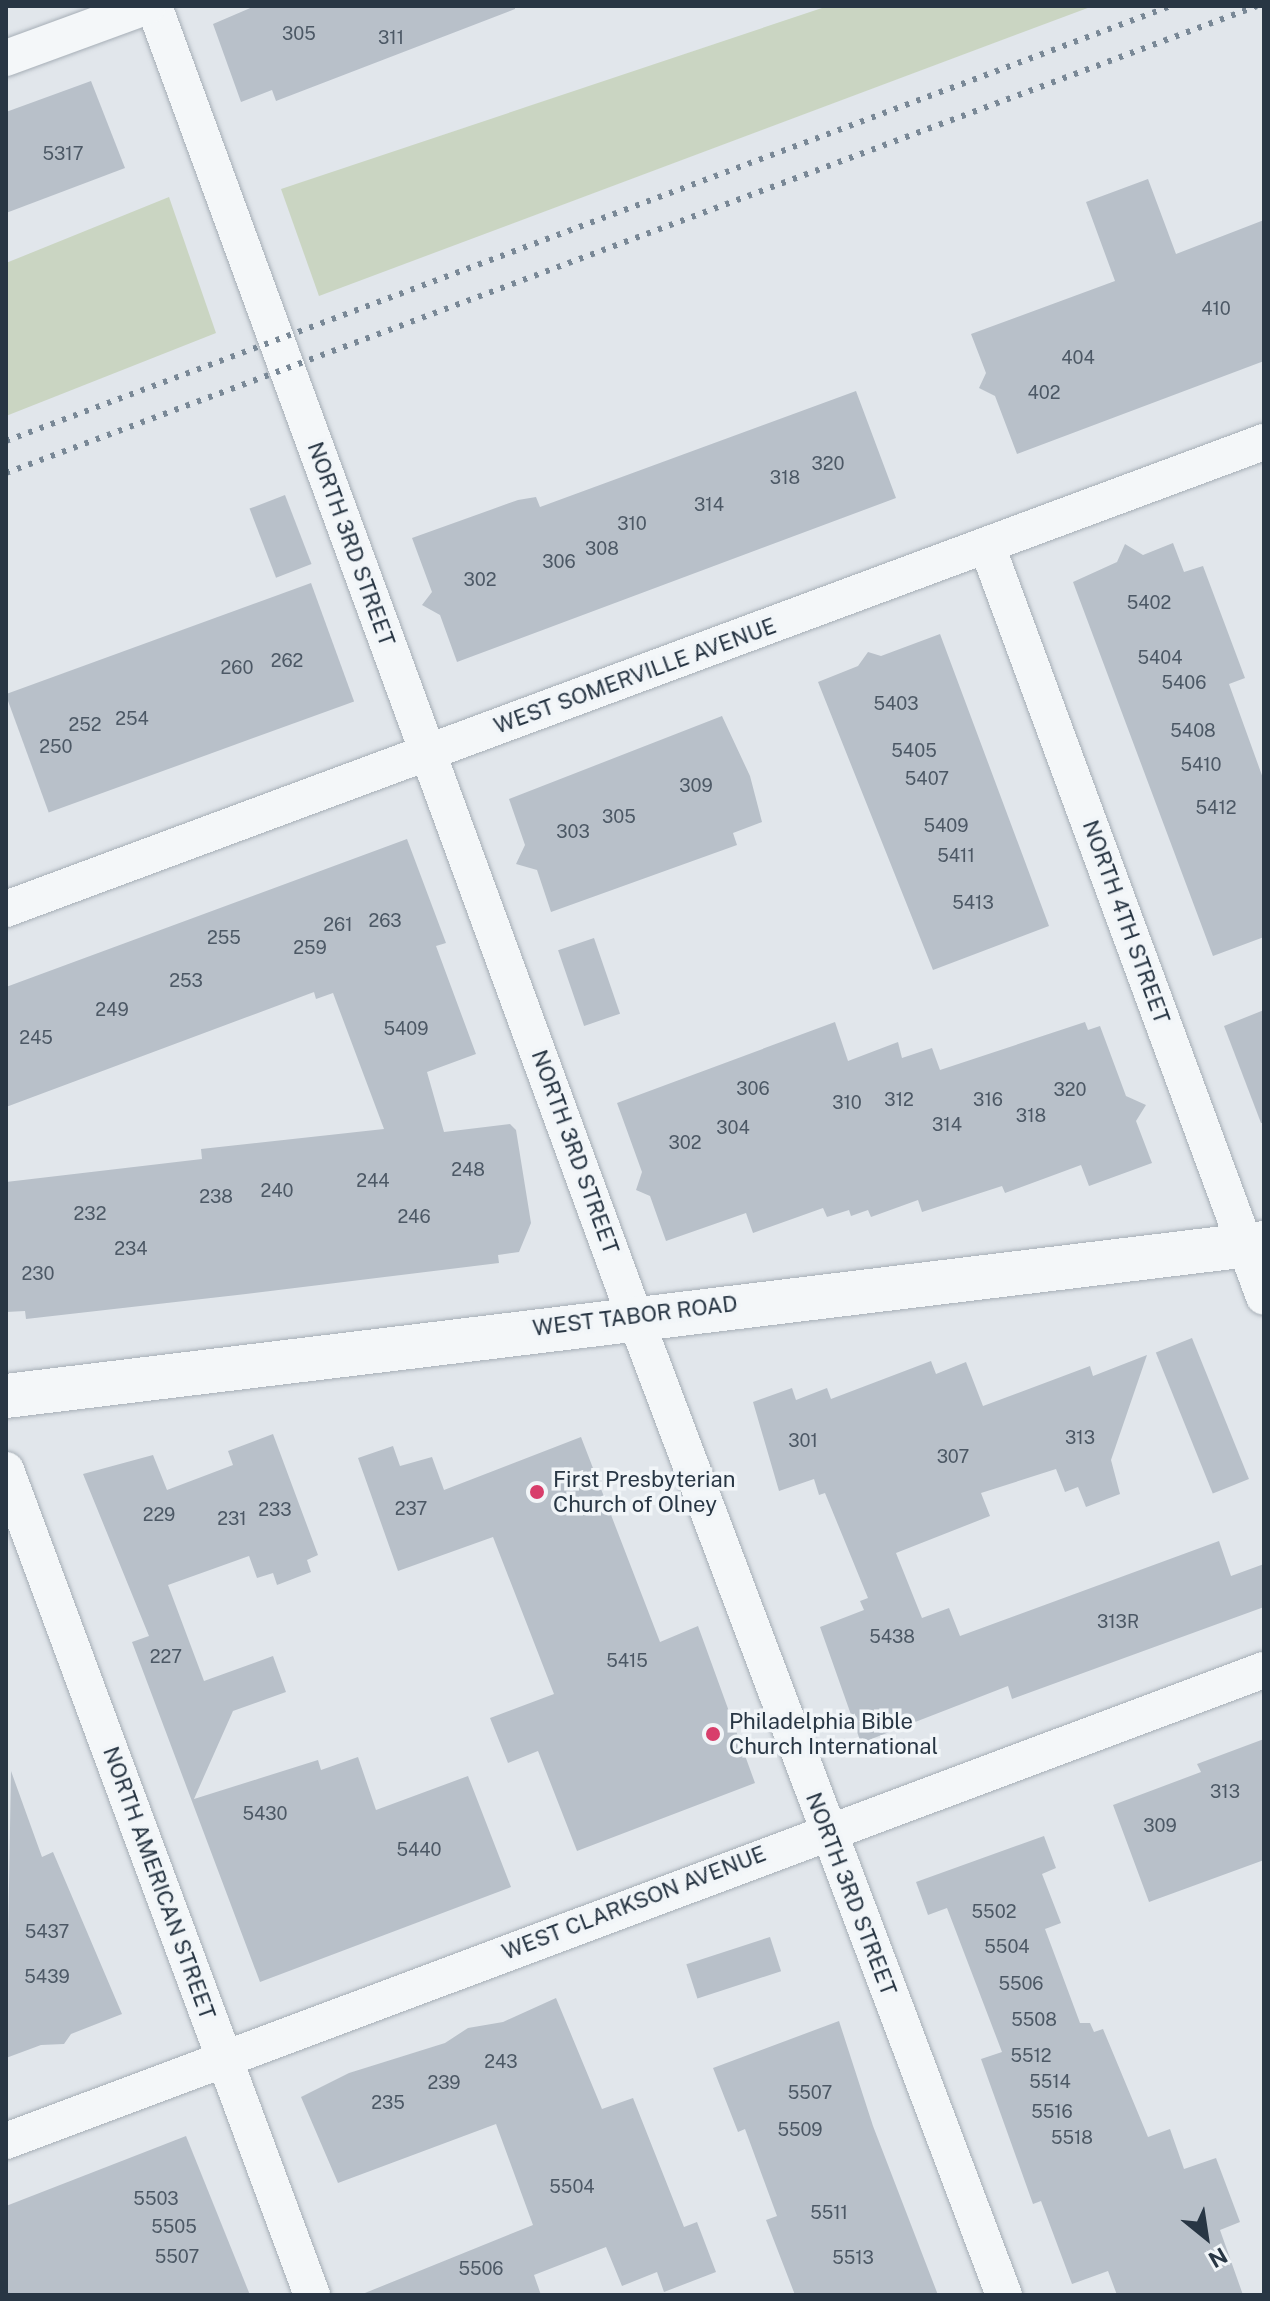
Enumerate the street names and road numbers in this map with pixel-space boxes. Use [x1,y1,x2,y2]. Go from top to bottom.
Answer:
street label: NORTH 3RD STREET [302,438,400,650]
street label: WEST SOMERVILLE AVENUE [490,613,780,739]
street label: NORTH 4TH STREET [1077,817,1175,1027]
street label: NORTH 3RD STREET [526,1046,624,1258]
street label: WEST TABOR ROAD [531,1290,739,1342]
street label: NORTH AMERICAN STREET [97,1743,221,2023]
street label: NORTH 3RD STREET [800,1789,902,1999]
street label: WEST CLARKSON AVENUE [498,1840,770,1966]

